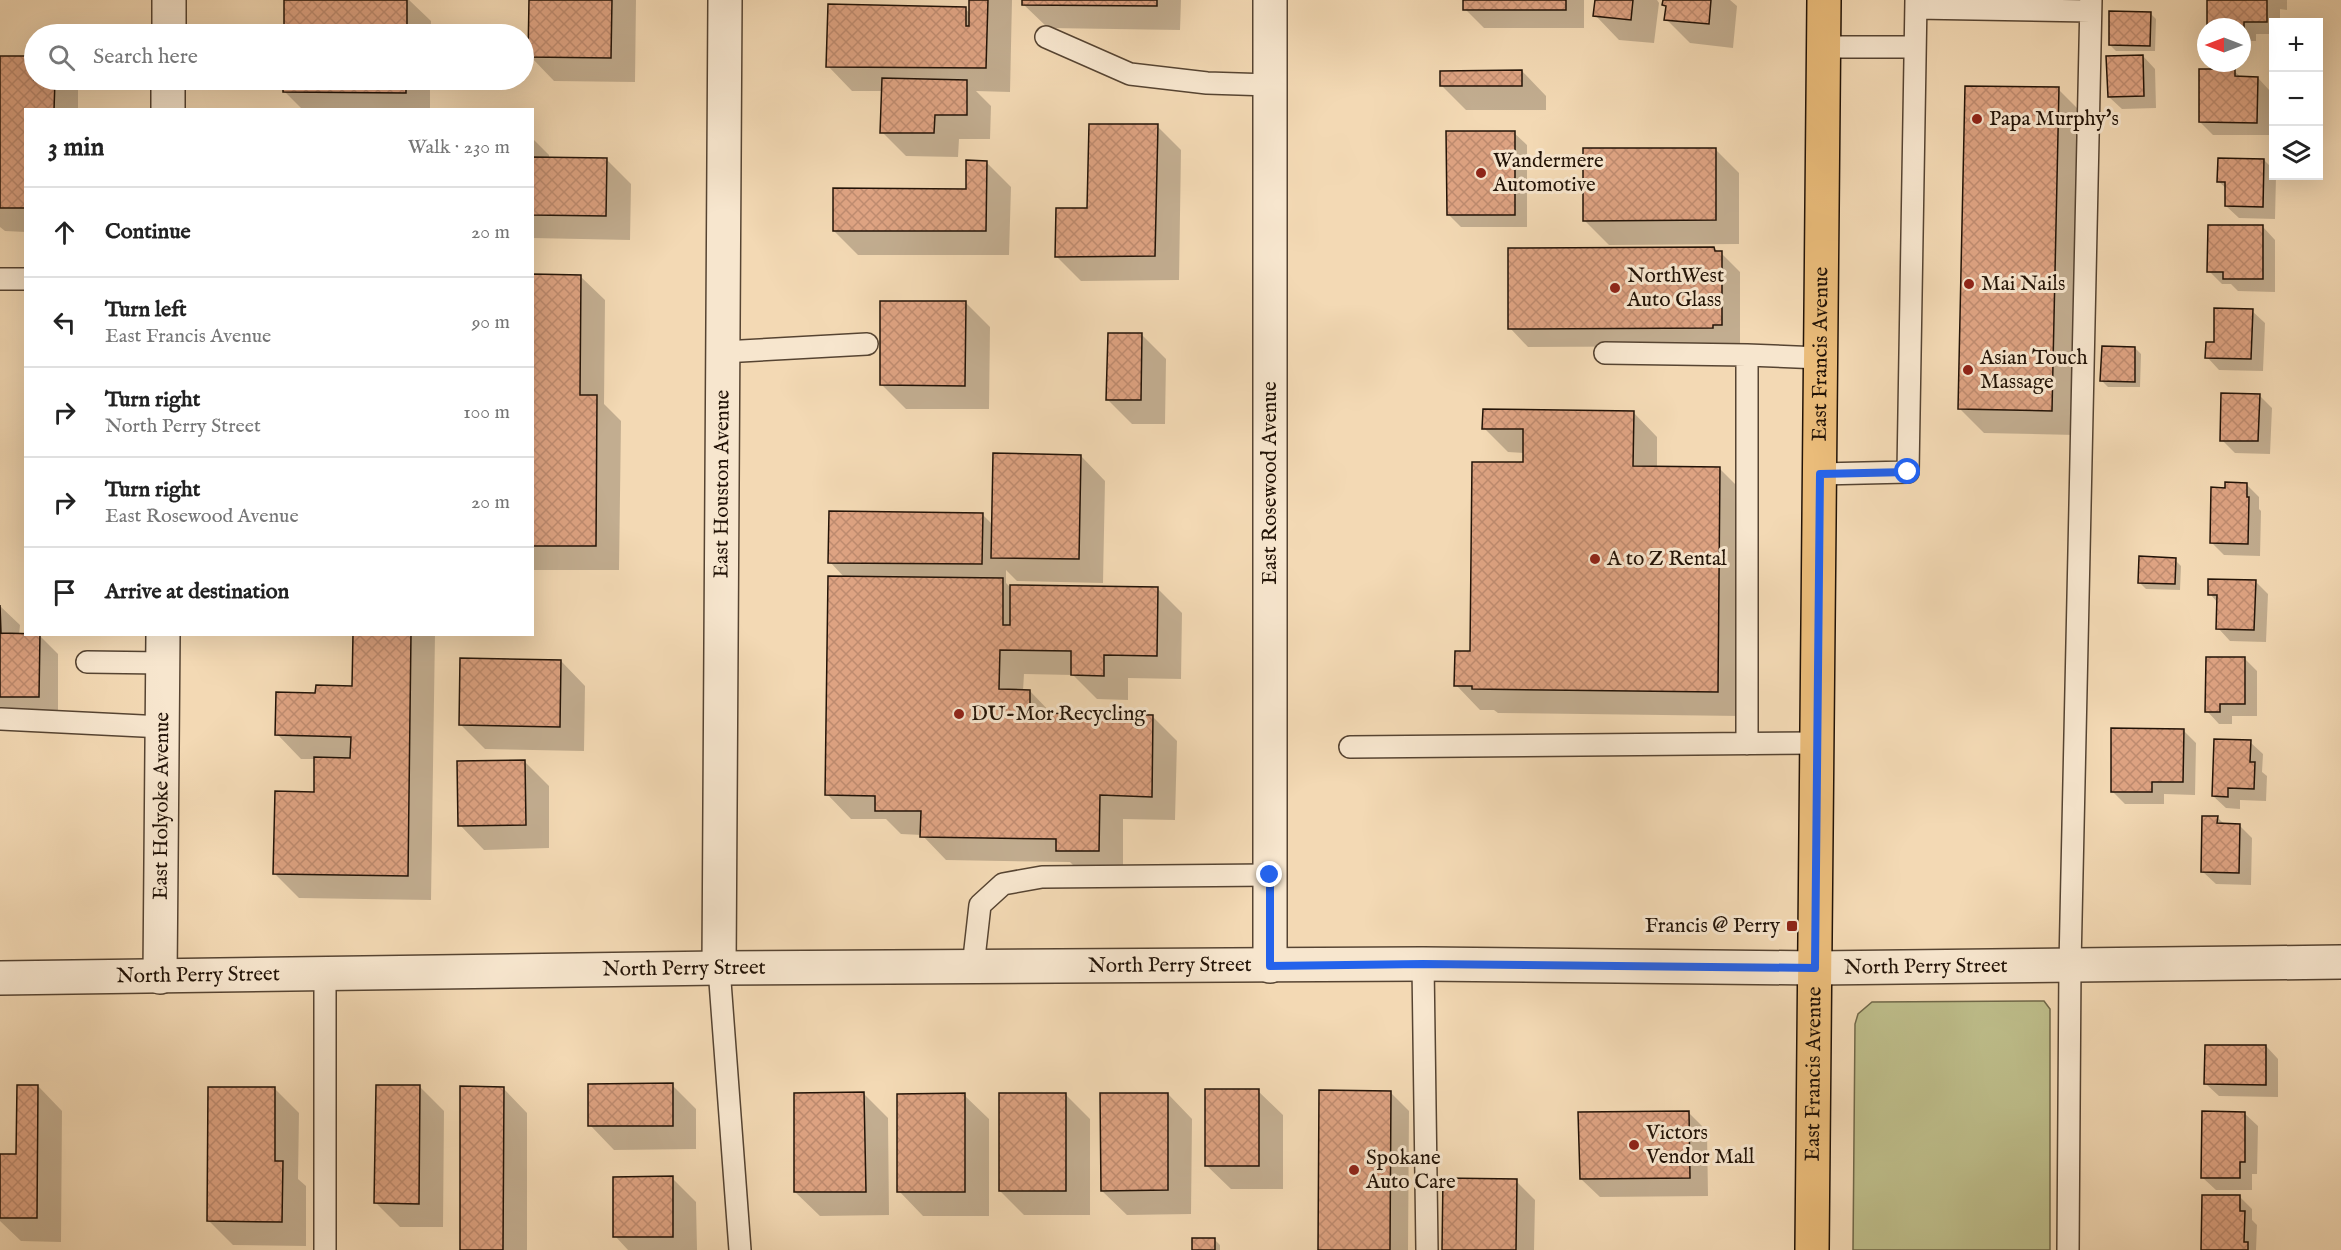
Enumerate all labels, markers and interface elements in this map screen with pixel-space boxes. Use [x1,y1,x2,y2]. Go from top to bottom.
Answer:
north arrow [2197,18,2251,72]
map controls [2269,18,2323,180]
button: + [2269,18,2323,72]
search box [24,24,534,90]
icon: search [45,41,78,74]
text: Search here [93,43,198,71]
button: − [2269,72,2323,126]
place label: Papa Murphy's [1989,106,2119,133]
marker: Papa Murphy's [1970,112,1984,126]
button: layers [2269,126,2323,180]
text: 3 min [48,131,104,164]
text: Walk · 230 m [408,135,510,160]
place label: Wandermere Automotive [1492,148,1604,199]
marker: Wandermere Automotive [1474,166,1488,180]
icon: ahead [48,216,81,249]
text: Continue [105,218,191,246]
text: 20 m [471,220,510,245]
place label: NorthWest Auto Glass [1626,263,1724,314]
street label: East Francis Avenue [1806,266,1835,442]
place label: Mai Nails [1981,271,2065,298]
marker: Mai Nails [1962,277,1976,291]
marker: NorthWest Auto Glass [1608,281,1622,295]
text: Turn left [105,296,187,324]
icon: left [48,306,81,339]
text: 90 m [472,310,510,335]
text: East Francis Avenue [105,324,271,349]
place label: Asian Touch Massage [1979,345,2088,396]
marker: Asian Touch Massage [1961,363,1975,377]
street label: East Rosewood Avenue [1257,381,1284,585]
text: Turn right [105,386,200,414]
street label: East Houston Avenue [708,389,736,578]
icon: right [48,396,81,429]
text: 100 m [463,400,510,425]
text: North Perry Street [105,414,261,439]
route start [1894,458,1920,484]
text: Turn right [105,476,200,504]
icon: right [48,486,81,519]
text: 20 m [471,490,510,515]
text: East Rosewood Avenue [105,504,299,529]
place label: A to Z Rental [1606,546,1727,573]
marker: A to Z Rental [1588,552,1602,566]
icon: arrive [48,576,81,609]
text: Arrive at destination [105,578,289,606]
place label: DU-Mor Recycling [971,701,1146,728]
marker: DU-Mor Recycling [952,707,966,721]
street label: East Holyoke Avenue [147,712,176,900]
route end [1256,861,1282,887]
place label: Francis @ Perry [1645,913,1781,940]
marker: Francis @ Perry [1785,919,1799,933]
street label: North Perry Street [1088,951,1252,979]
street label: North Perry Street [1844,952,2008,981]
street label: North Perry Street [602,954,766,983]
street label: North Perry Street [116,961,280,990]
street label: East Francis Avenue [1799,986,1828,1162]
place label: Victors Vendor Mall [1645,1120,1755,1171]
marker: Victors Vendor Mall [1627,1138,1641,1152]
place label: Spokane Auto Care [1365,1145,1456,1196]
marker: Spokane Auto Care [1347,1163,1361,1177]

